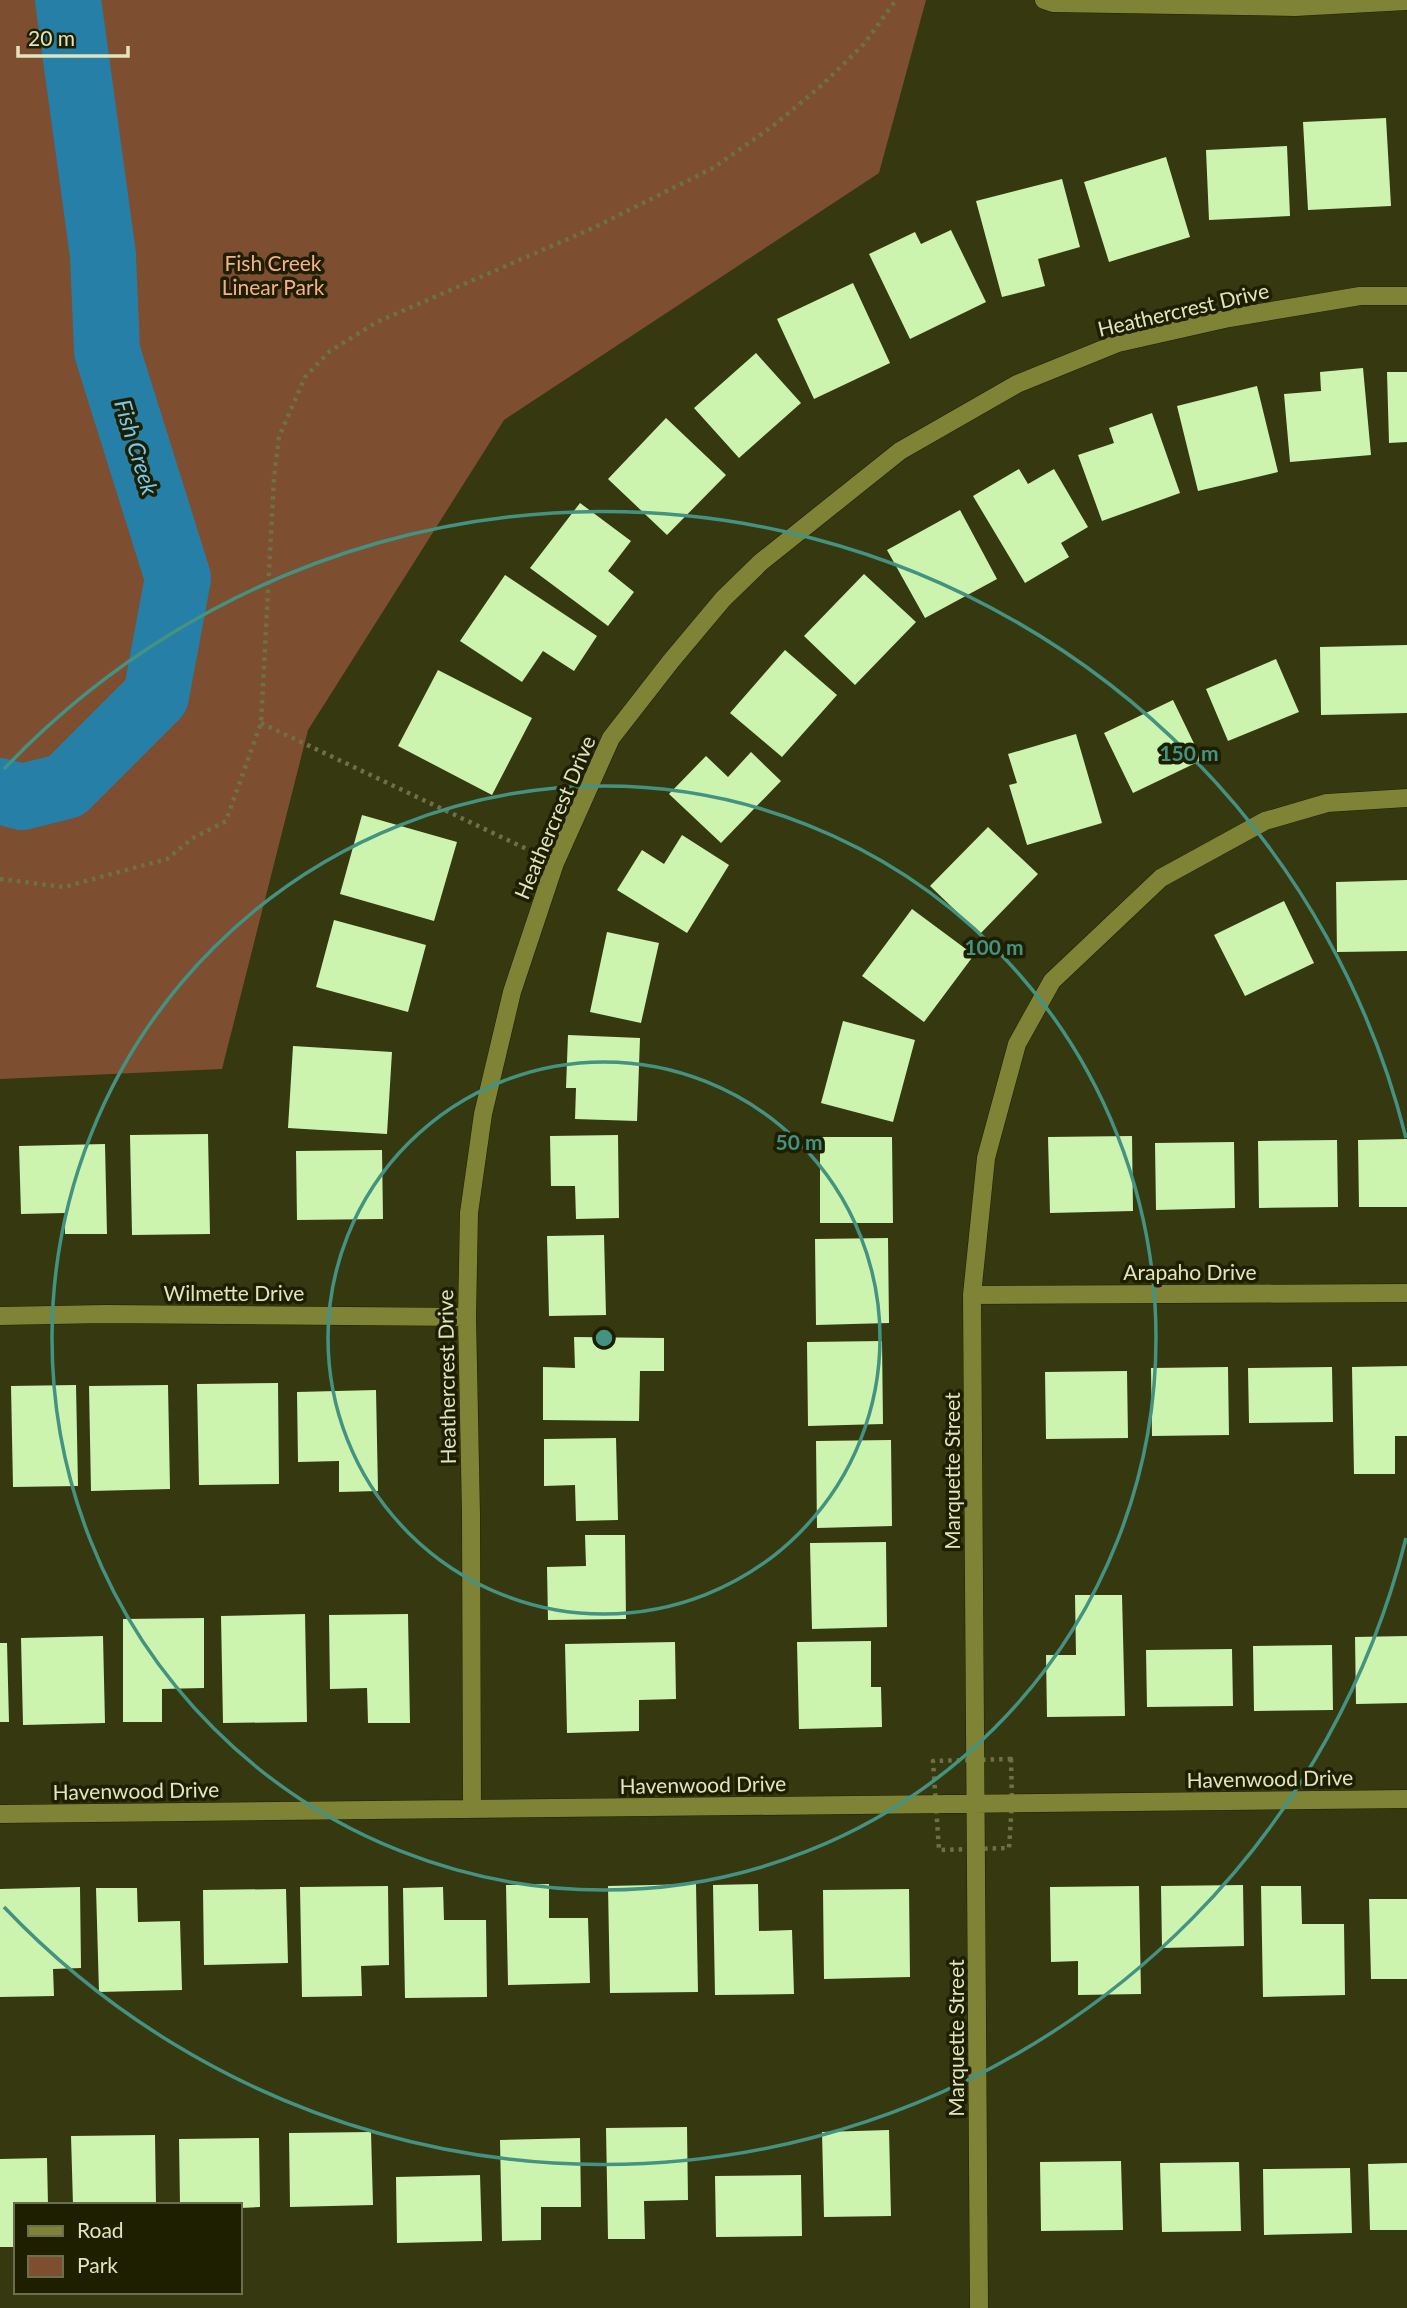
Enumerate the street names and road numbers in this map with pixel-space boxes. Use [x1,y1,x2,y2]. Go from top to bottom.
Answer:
street label: Heathercrest Drive [1095,277,1271,341]
street label: Heathercrest Drive [508,732,600,902]
street label: Arapaho Drive [1123,1259,1257,1284]
street label: Wilmette Drive [164,1280,304,1305]
street label: Heathercrest Drive [432,1289,460,1465]
street label: Marquette Street [939,1392,964,1550]
street label: Havenwood Drive [1186,1764,1354,1792]
street label: Havenwood Drive [619,1770,787,1798]
street label: Havenwood Drive [52,1776,220,1804]
street label: Marquette Street [943,1959,968,2117]

